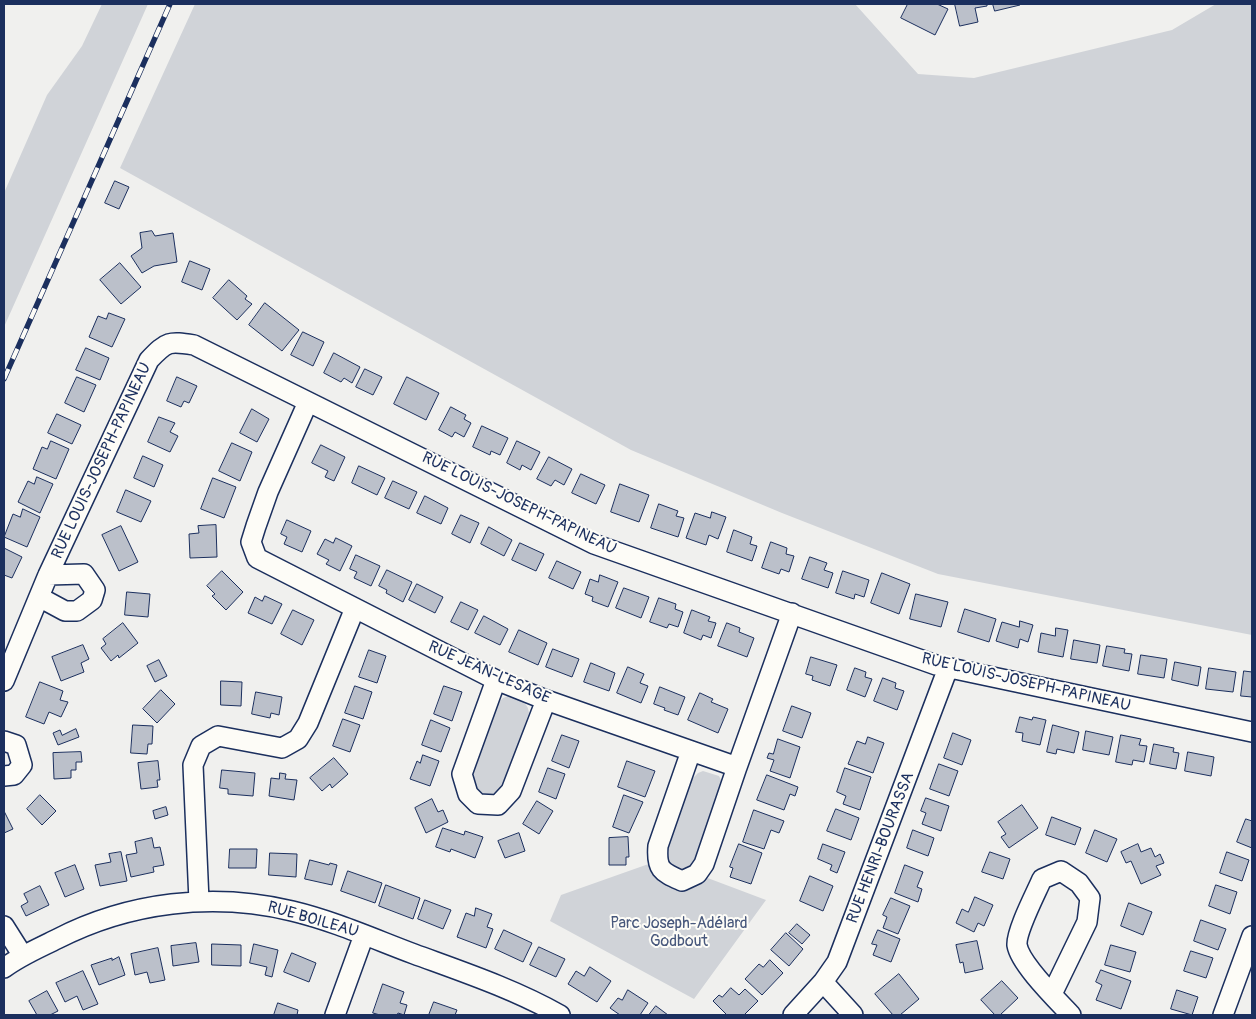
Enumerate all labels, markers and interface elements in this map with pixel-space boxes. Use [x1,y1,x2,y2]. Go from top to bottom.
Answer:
street label: RUE LOUIS-JOSEPH-PAPINEAU [48,360,156,562]
street label: RUE LOUIS-JOSEPH-PAPINEAU [419,448,619,560]
street label: RUE JEAN-LESAGE [425,637,553,709]
street label: RUE LOUIS-JOSEPH-PAPINEAU [920,650,1132,716]
street label: RUE HENRI-BOURASSA [843,770,919,926]
street label: RUE BOILEAU [265,898,361,942]
park label: Parc Joseph-Adélard Godbout [610,914,748,952]

